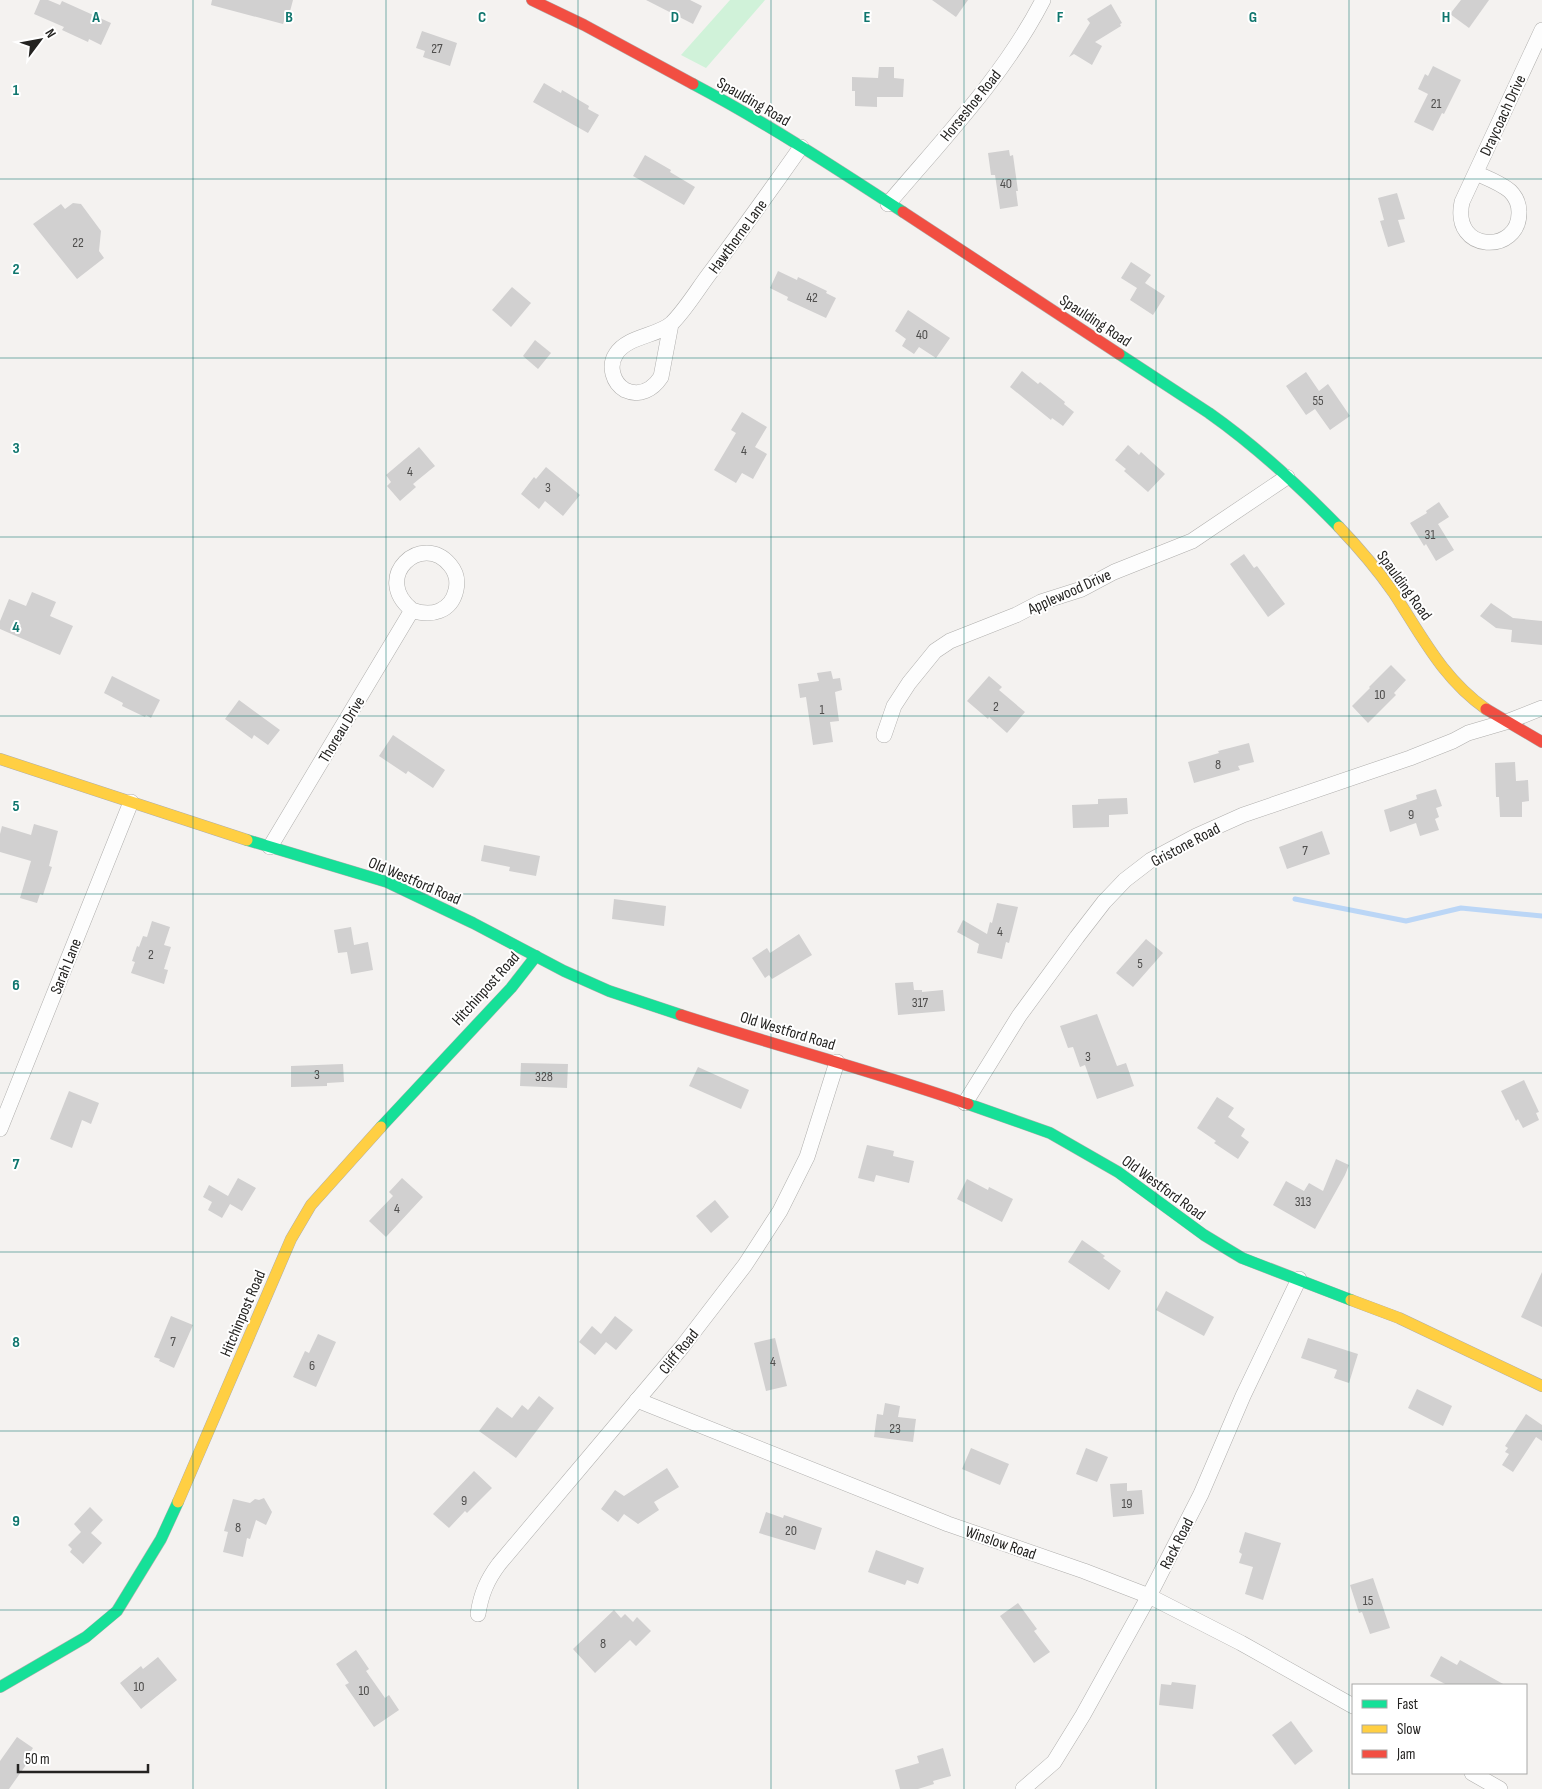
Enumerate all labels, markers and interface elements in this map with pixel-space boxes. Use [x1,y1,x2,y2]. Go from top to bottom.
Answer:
text: A [91,8,100,27]
text: B [285,8,293,27]
text: C [478,8,486,27]
text: D [671,8,679,27]
text: E [864,8,871,27]
text: F [1057,8,1064,27]
text: G [1249,8,1257,27]
text: H [1442,8,1450,27]
north arrow [15,15,65,65]
text: N [41,26,60,41]
house number: 27 [431,40,443,57]
street label: Horseshoe Road [937,66,1006,145]
street label: Draycoach Drive [1476,72,1530,159]
street label: Spaulding Road [713,74,793,131]
text: 1 [13,81,20,100]
house number: 21 [1431,95,1441,112]
house number: 40 [1000,175,1012,192]
street label: Hawthorne Lane [705,196,772,278]
house number: 22 [72,234,84,251]
text: 2 [12,260,20,279]
house number: 42 [806,289,818,306]
street label: Spaulding Road [1056,291,1134,351]
house number: 40 [916,326,928,343]
house number: 55 [1312,392,1324,409]
text: 3 [12,439,20,458]
house number: 4 [741,442,747,459]
house number: 4 [407,463,413,480]
house number: 3 [545,479,551,496]
house number: 31 [1425,526,1435,543]
street label: Spaulding Road [1372,547,1435,624]
street label: Applewood Drive [1024,566,1114,620]
text: 4 [12,618,20,637]
house number: 10 [1374,686,1386,703]
street label: Thoreau Drive [315,693,369,766]
house number: 2 [993,698,999,715]
house number: 1 [820,701,825,718]
house number: 8 [1215,756,1221,773]
text: 5 [12,797,20,816]
house number: 9 [1408,806,1414,823]
street label: Gristone Road [1148,819,1223,871]
house number: 7 [1302,842,1308,859]
street label: Old Westford Road [365,853,463,909]
house number: 4 [997,923,1003,940]
street label: Sarah Lane [47,936,86,997]
house number: 2 [148,946,154,963]
street label: Hitchinpost Road [448,948,524,1030]
house number: 5 [1137,955,1143,972]
text: 6 [12,976,20,995]
house number: 317 [912,994,929,1011]
street label: Old Westford Road [738,1008,837,1055]
house number: 3 [1085,1048,1091,1065]
house number: 3 [314,1066,320,1083]
house number: 328 [535,1068,553,1085]
street label: Old Westford Road [1118,1152,1209,1225]
text: 7 [13,1155,20,1174]
house number: 313 [1295,1193,1311,1210]
house number: 4 [394,1200,400,1217]
street label: Hitchinpost Road [217,1268,270,1360]
street label: Cliff Road [655,1326,703,1378]
text: 8 [12,1333,20,1352]
house number: 7 [170,1333,176,1350]
house number: 4 [770,1353,776,1370]
house number: 6 [309,1357,315,1374]
house number: 23 [889,1420,901,1437]
house number: 9 [461,1492,467,1509]
house number: 19 [1121,1495,1133,1512]
text: 9 [12,1512,20,1531]
street label: Rack Road [1156,1515,1198,1573]
house number: 8 [235,1519,241,1536]
house number: 20 [785,1522,797,1539]
street label: Winslow Road [963,1522,1038,1564]
house number: 15 [1363,1592,1374,1609]
house number: 8 [600,1635,606,1652]
house number: 10 [133,1678,145,1695]
house number: 10 [358,1682,370,1699]
legend [1352,1684,1527,1774]
text: Fast [1397,1695,1419,1714]
text: Slow [1397,1720,1421,1739]
scale bar [18,1742,148,1774]
text: Jam [1396,1745,1415,1764]
text: 50 m [25,1750,50,1769]

